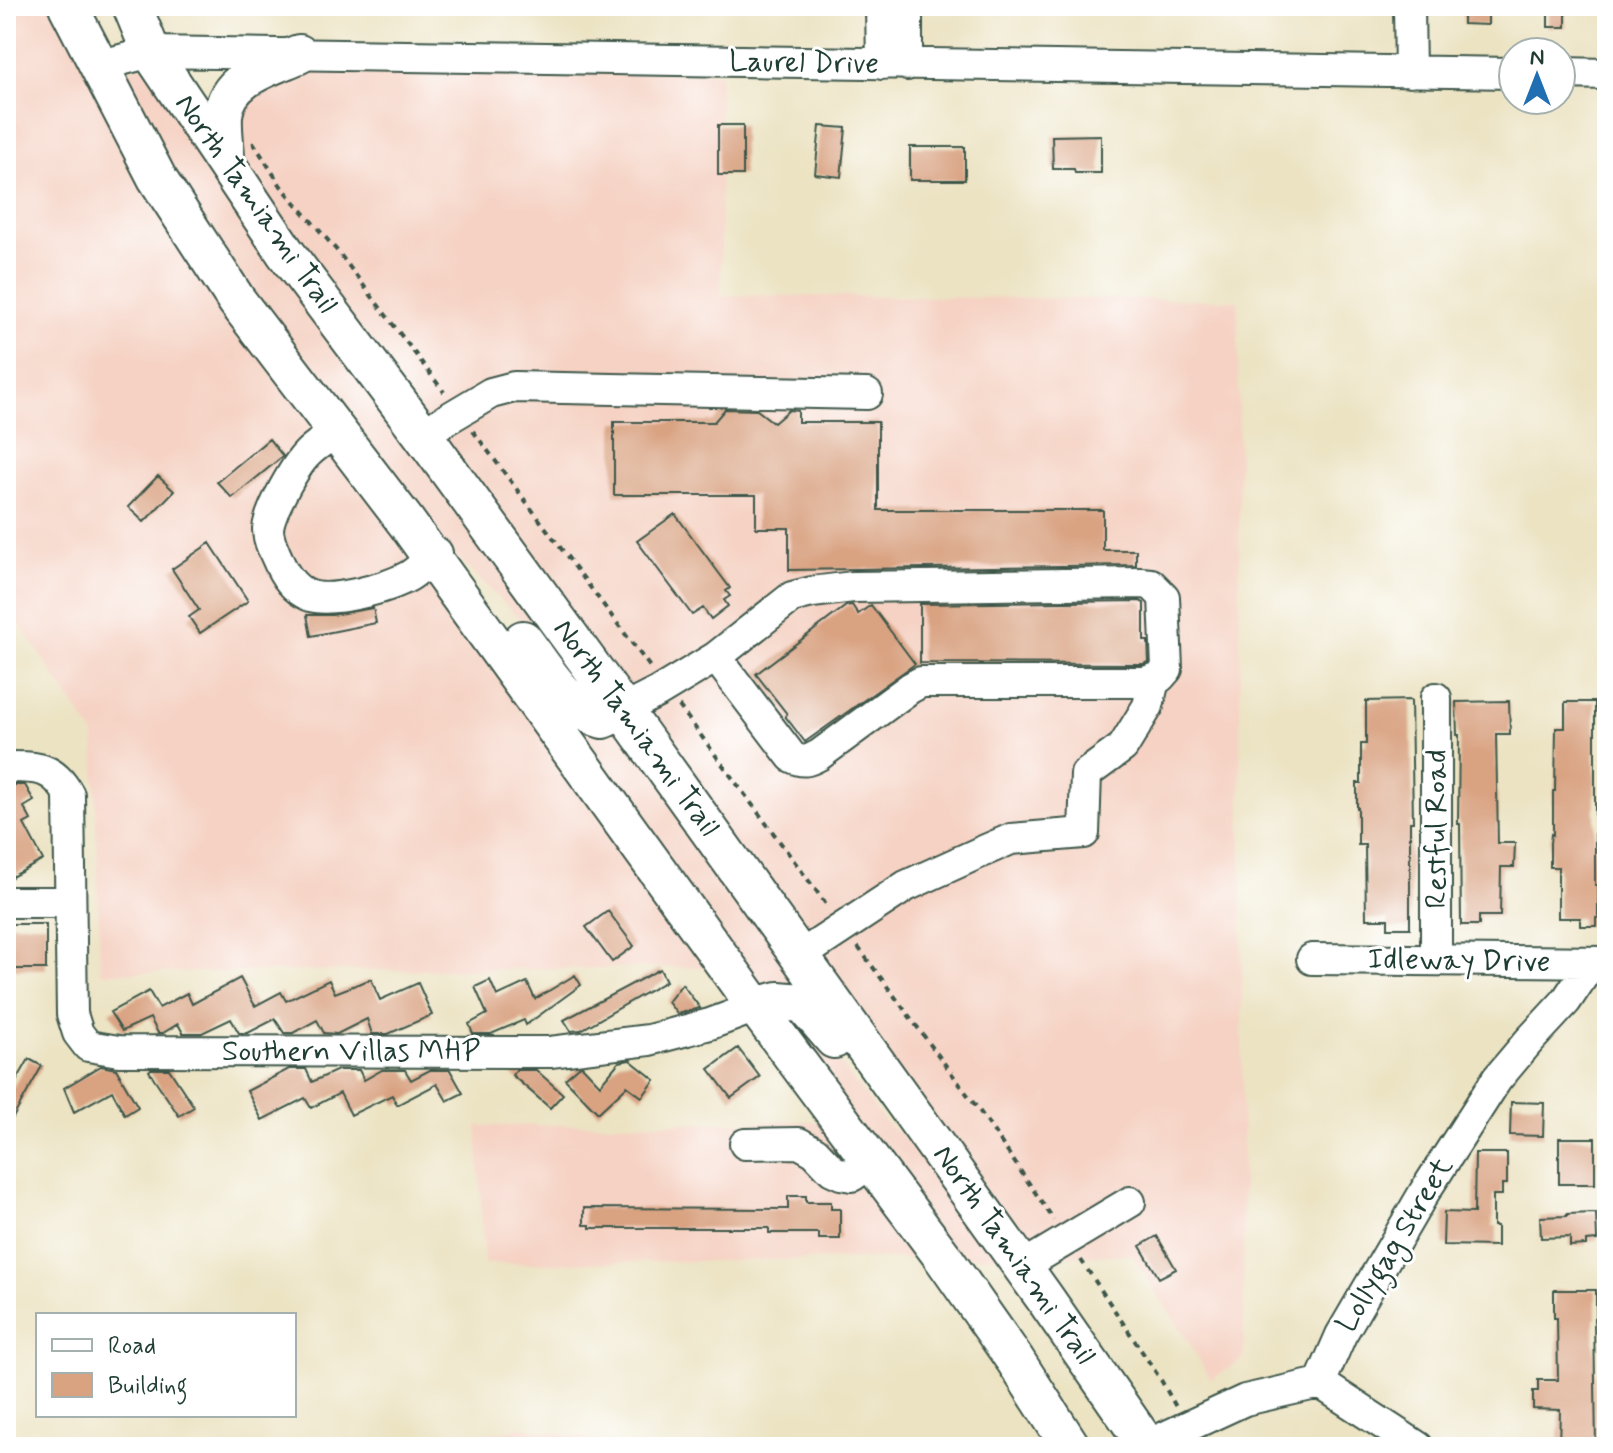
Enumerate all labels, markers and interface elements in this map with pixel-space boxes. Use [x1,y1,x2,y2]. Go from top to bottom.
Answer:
north arrow [1497,36,1577,116]
street label: Laurel Drive [729,42,879,84]
text: N [1530,44,1544,72]
street label: North Tamiami Trail [166,86,346,322]
street label: North Tamiami Trail [544,611,728,845]
street label: Restful Road [1417,749,1456,909]
street label: Idleway Drive [1367,940,1551,982]
street label: Southern Villas MHP [222,1032,481,1071]
street label: North Tamiami Trail [924,1137,1104,1373]
street label: Lollygag Street [1327,1150,1465,1341]
legend [36,1313,296,1417]
text: Road [108,1331,156,1362]
text: Building [108,1371,188,1405]

